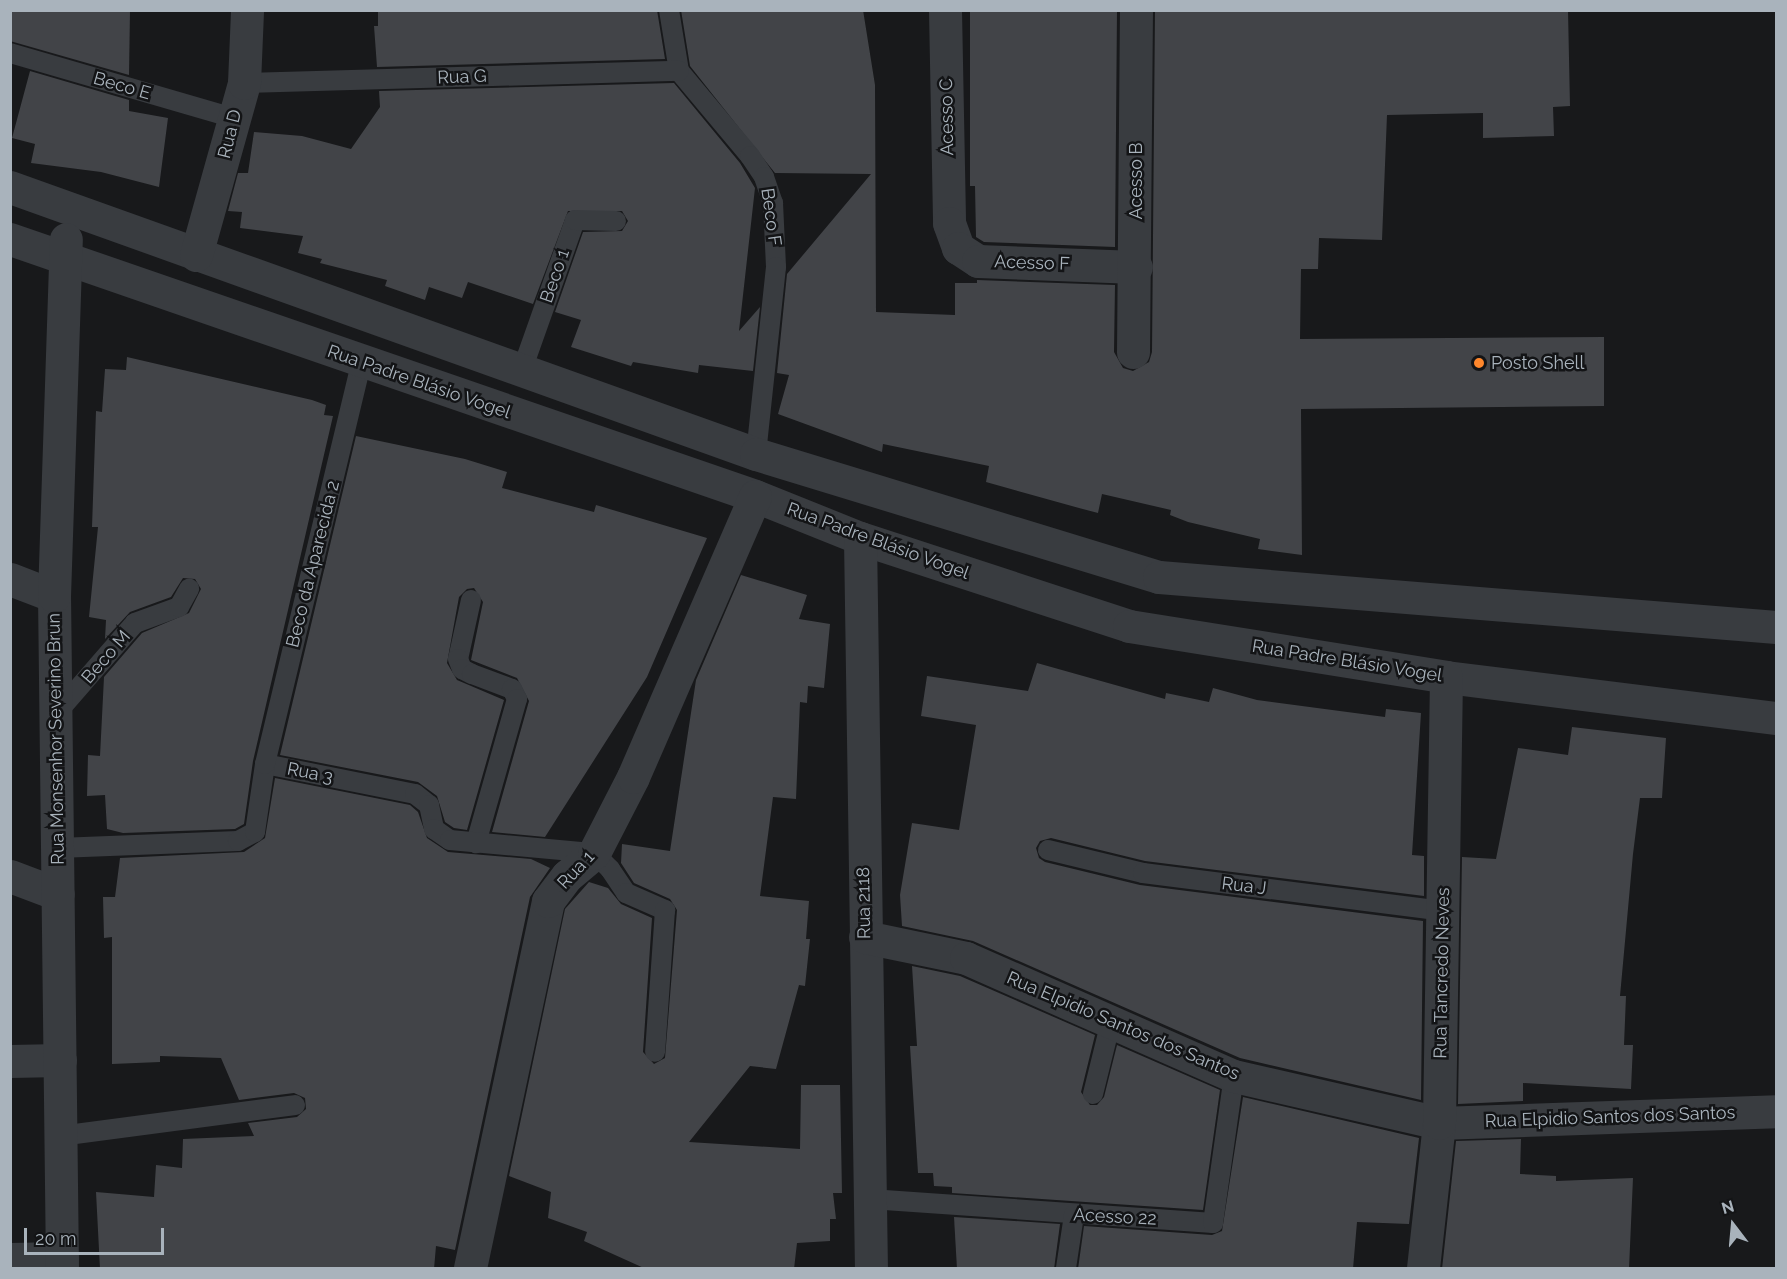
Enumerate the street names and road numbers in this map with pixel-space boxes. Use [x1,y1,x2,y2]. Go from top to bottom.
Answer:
street label: Rua G [437,65,487,89]
street label: Beco E [91,68,153,104]
street label: Acesso C [936,78,958,156]
street label: Rua D [214,107,246,161]
street label: Acesso B [1125,143,1147,219]
street label: Beco F [756,187,786,247]
street label: Beco 1 [536,246,574,306]
street label: Acesso F [994,251,1070,275]
street label: Rua Padre Blásio Vogel [324,340,514,424]
street label: Beco da Aparecida 2 [282,478,344,650]
street label: Rua Padre Blásio Vogel [784,498,972,584]
street label: Rua Monsenhor Severino Brun [43,613,69,865]
street label: Beco M [77,626,135,688]
street label: Rua Padre Blásio Vogel [1250,635,1444,687]
street label: Rua 3 [285,758,335,788]
street label: Rua 1 [553,846,599,894]
street label: Rua 2118 [853,867,875,939]
street label: Rua J [1220,873,1268,899]
street label: Rua Tancredo Neves [1430,887,1454,1059]
street label: Rua Elpidio Santos dos Santos [1003,967,1243,1085]
street label: Rua Elpidio Santos dos Santos [1484,1102,1736,1132]
street label: Acesso 22 [1073,1204,1157,1230]

